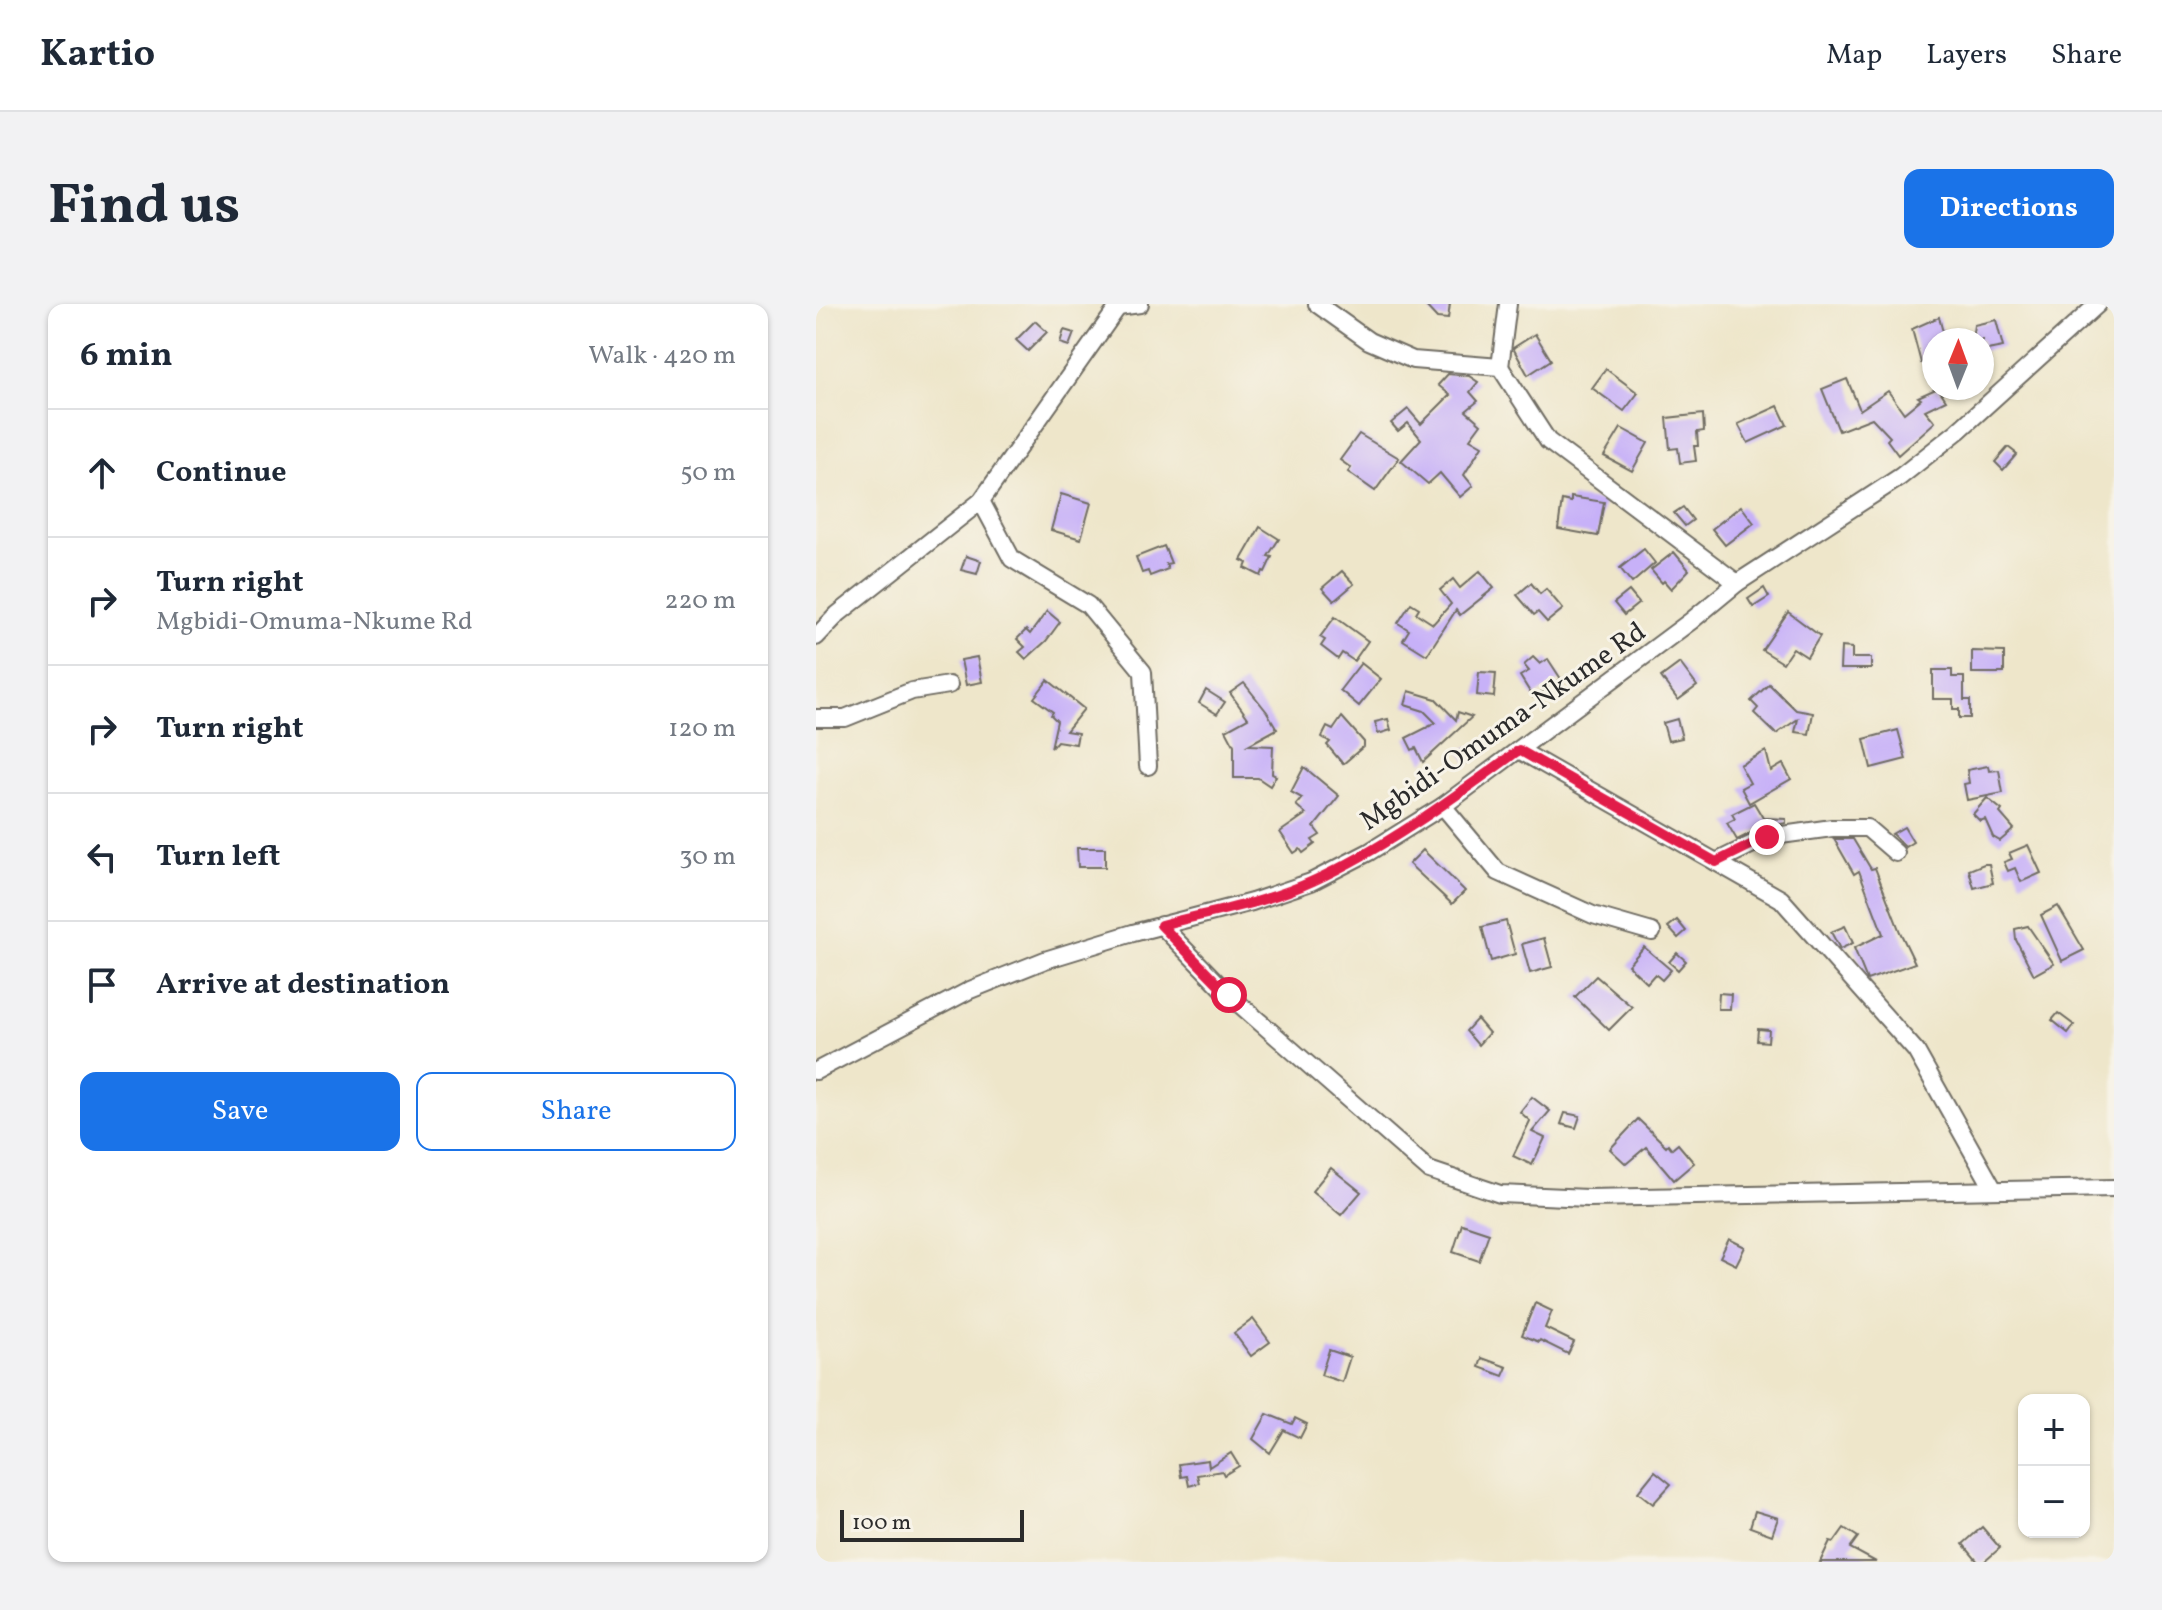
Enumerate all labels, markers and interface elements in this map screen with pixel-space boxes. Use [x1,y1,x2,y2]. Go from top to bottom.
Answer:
text: Kartio [40,29,155,82]
text: Map [1826,36,1882,75]
text: Layers [1926,36,2007,75]
text: Share [2051,36,2122,75]
text: Find us [48,169,240,247]
button: Directions [1904,169,2114,248]
north arrow [1922,328,1994,400]
text: 6 min [80,333,173,380]
text: Walk · 420 m [588,338,736,374]
icon: ahead [80,451,124,495]
text: Continue [156,452,287,494]
text: 50 m [680,455,736,491]
text: Turn right [156,562,304,604]
icon: right [80,579,124,623]
text: 220 m [664,583,736,619]
text: Mgbidi-Omuma-Nkume Rd [156,604,473,640]
street label: Mgbidi-Omuma-Nkume Rd [1353,613,1654,841]
icon: right [80,707,124,751]
text: Turn right [156,708,304,750]
text: 120 m [668,711,736,747]
route end [1749,819,1785,855]
icon: left [80,835,124,879]
text: Turn left [156,836,280,878]
text: 30 m [679,839,736,875]
icon: arrive [80,963,124,1007]
text: Arrive at destination [156,964,450,1006]
route start [1211,977,1247,1013]
button: Save [80,1072,400,1151]
button: Share [416,1072,736,1151]
map controls [2018,1394,2090,1538]
button: + [2018,1394,2090,1466]
button: − [2018,1466,2090,1538]
scale bar [840,1506,1024,1542]
text: 100 m [852,1508,911,1539]

